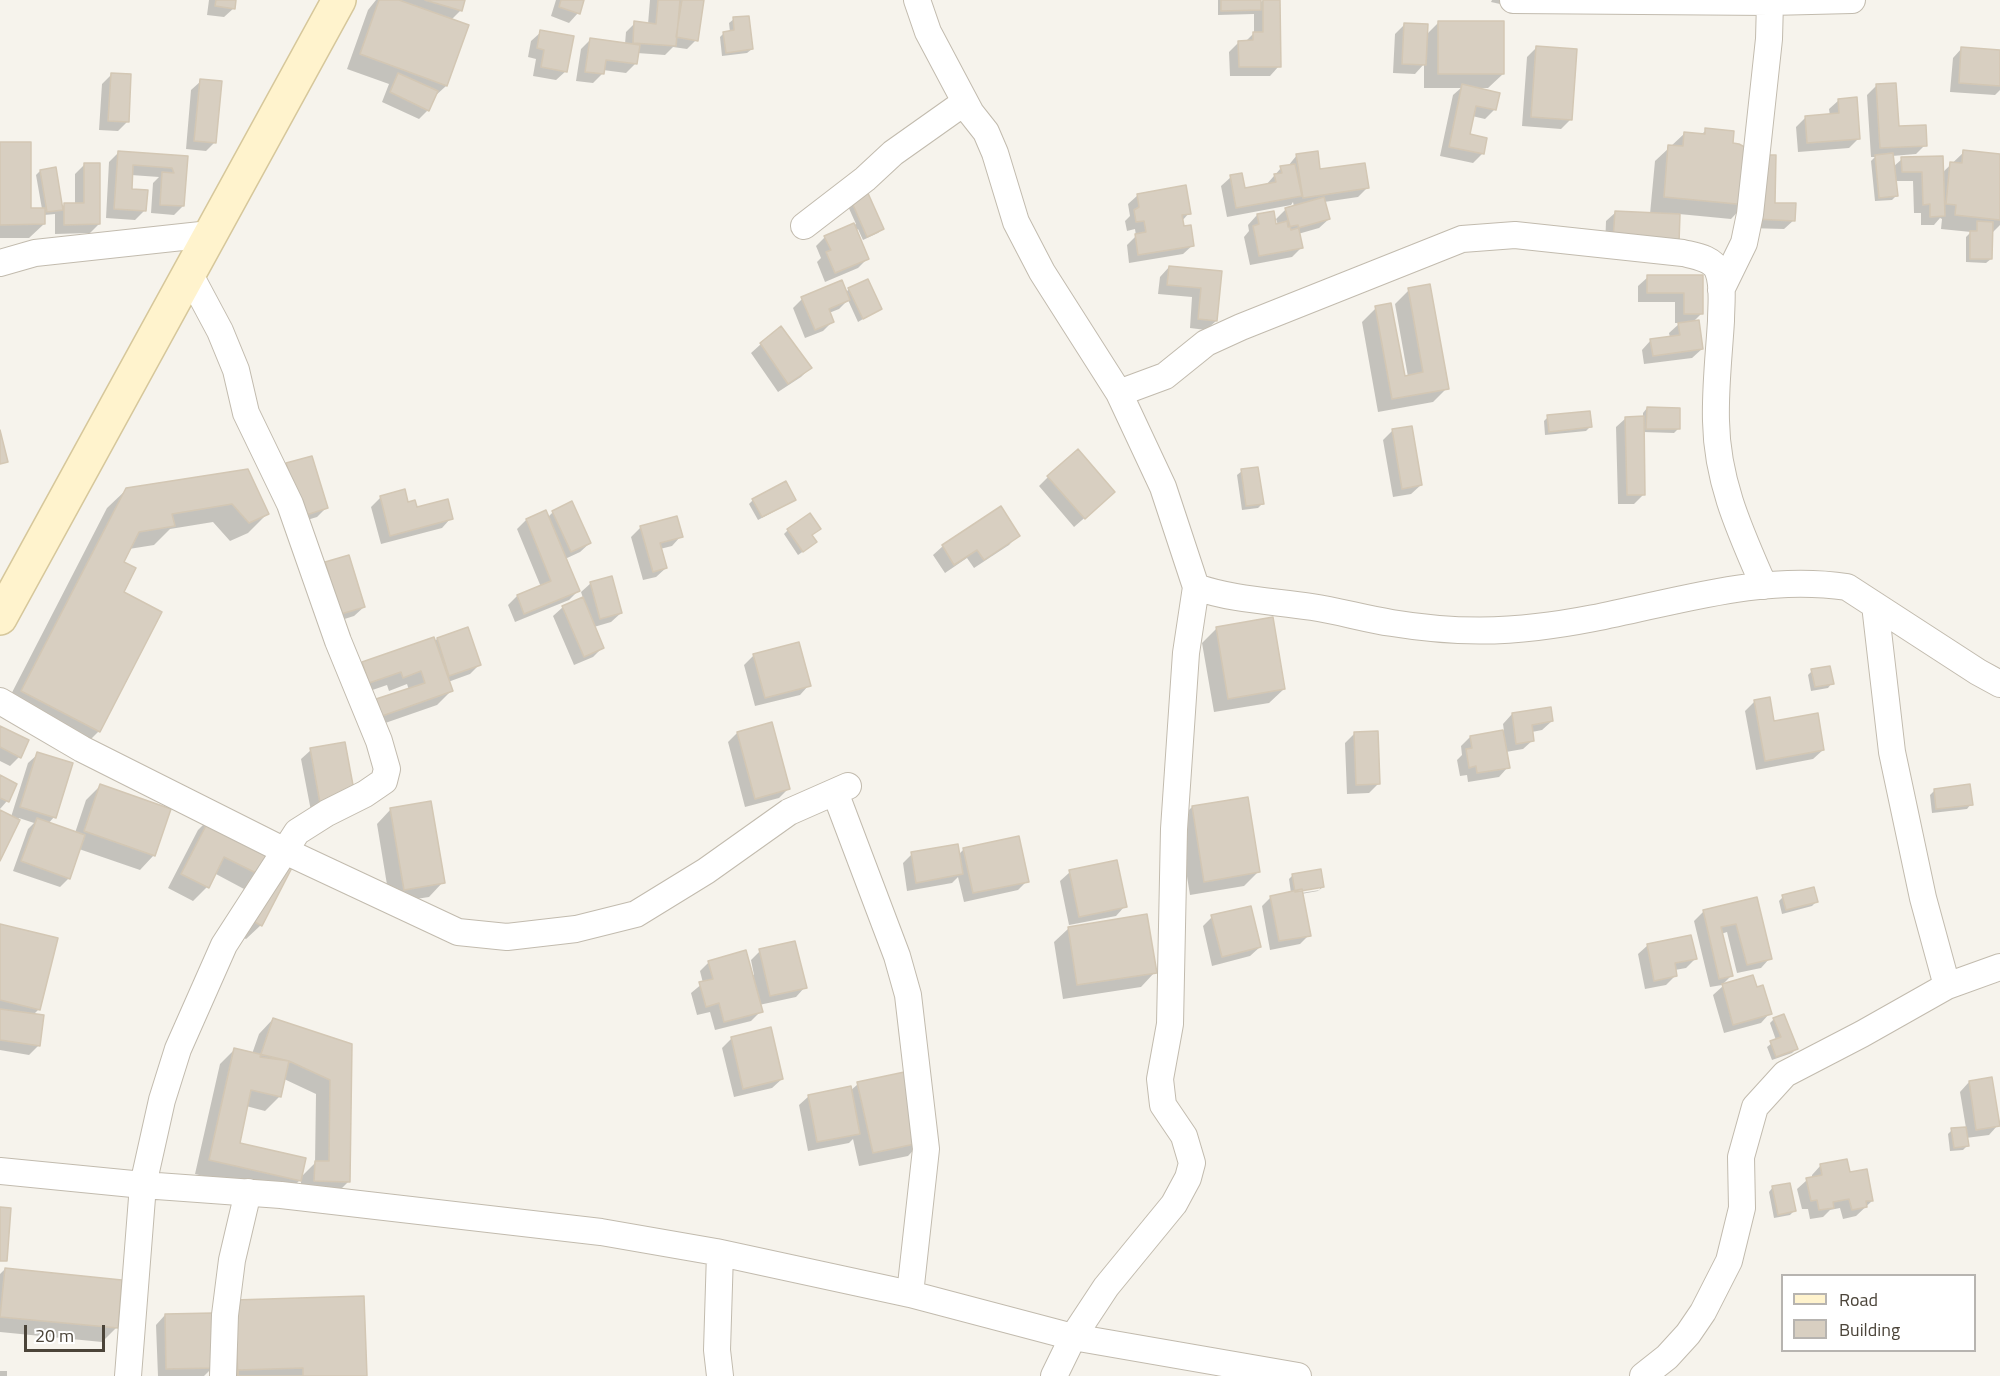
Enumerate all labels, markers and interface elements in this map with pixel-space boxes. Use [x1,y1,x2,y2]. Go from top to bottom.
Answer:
legend [1781,1274,1976,1352]
text: Road [1839,1286,1878,1313]
scale bar [27,1313,108,1351]
text: Building [1839,1316,1900,1343]
text: 20 m [35,1322,74,1349]

